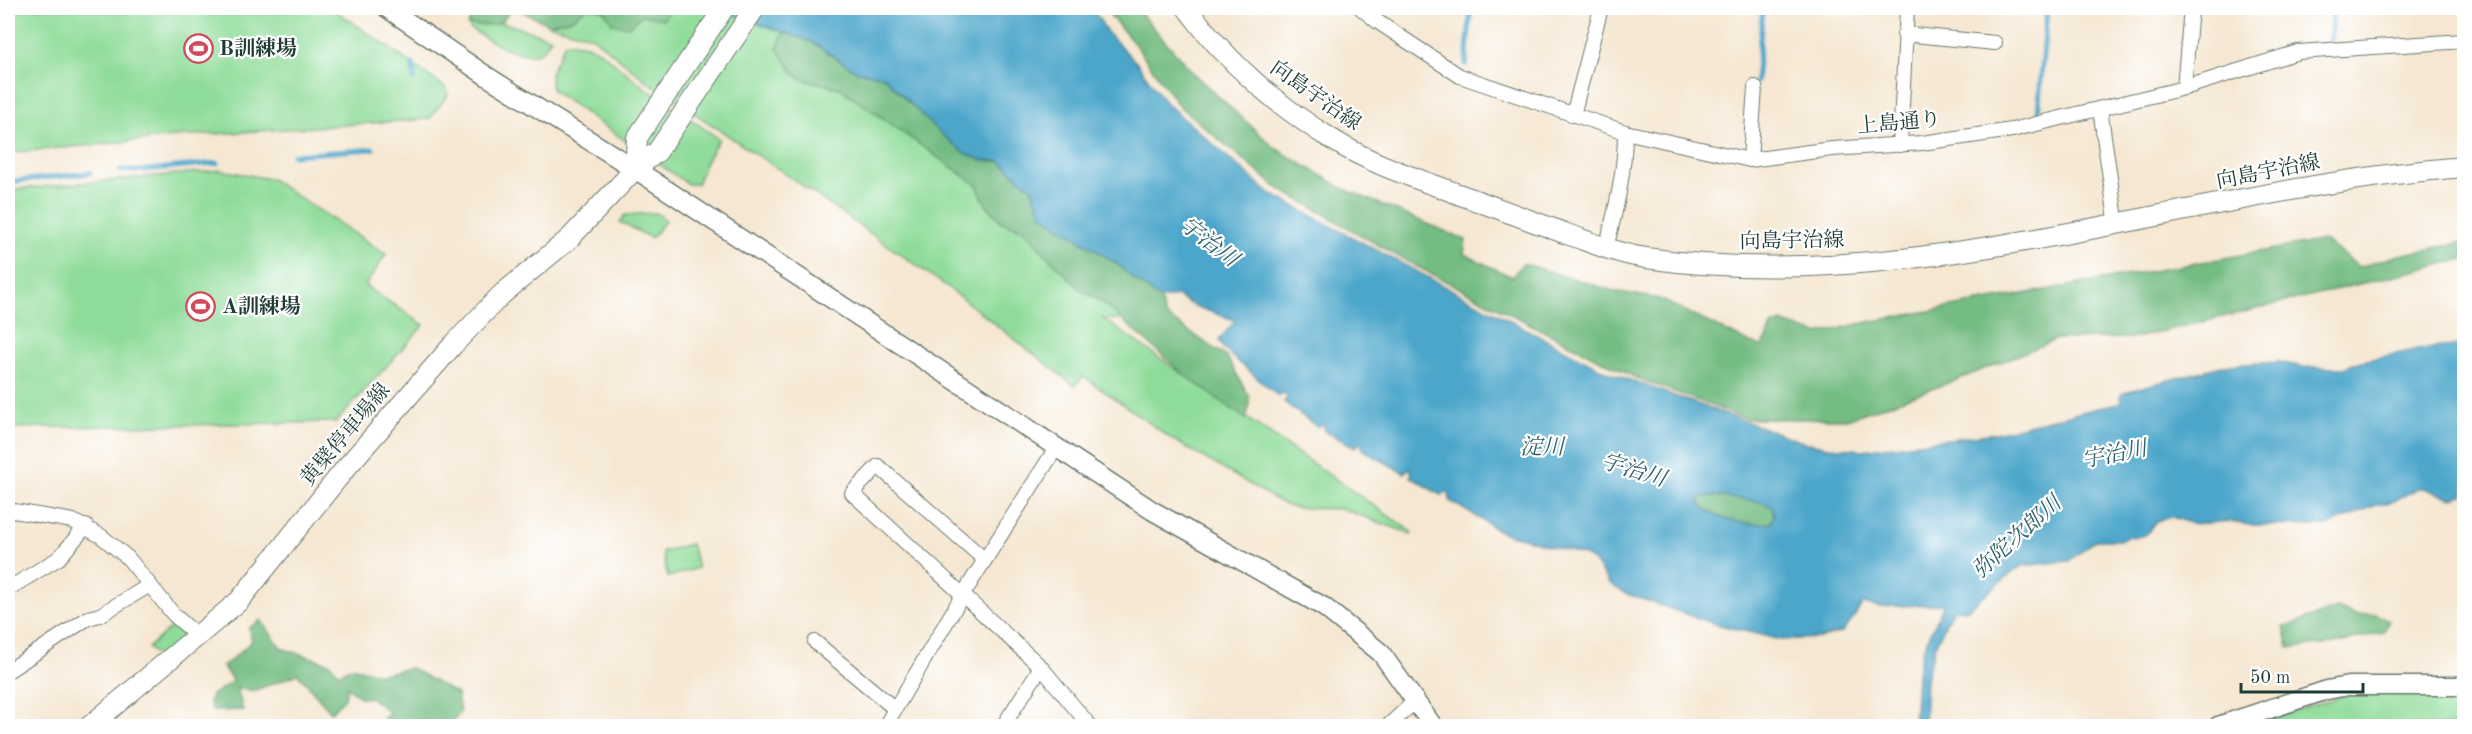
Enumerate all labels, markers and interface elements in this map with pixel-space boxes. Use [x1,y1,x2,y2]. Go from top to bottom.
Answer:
sports icon: B訓練場 [182,32,214,64]
place label: B訓練場 [219,37,297,60]
street label: 向島宇治線 [1266,56,1365,135]
street label: 上島通り [1856,107,1942,138]
street label: 向島宇治線 [2214,150,2322,193]
water label: 宇治川 [1176,212,1245,272]
street label: 向島宇治線 [1739,228,1845,253]
sports icon: A訓練場 [185,290,217,322]
place label: A訓練場 [222,295,301,318]
street label: 黄檗停車場線 [296,379,395,490]
water label: 淀川 [1520,435,1566,459]
water label: 宇治川 [2079,436,2151,472]
water label: 宇治川 [1599,449,1671,492]
water label: 弥陀次郎川 [1968,490,2067,582]
scale bar [2241,656,2362,694]
text: 50 m [2250,669,2290,687]

